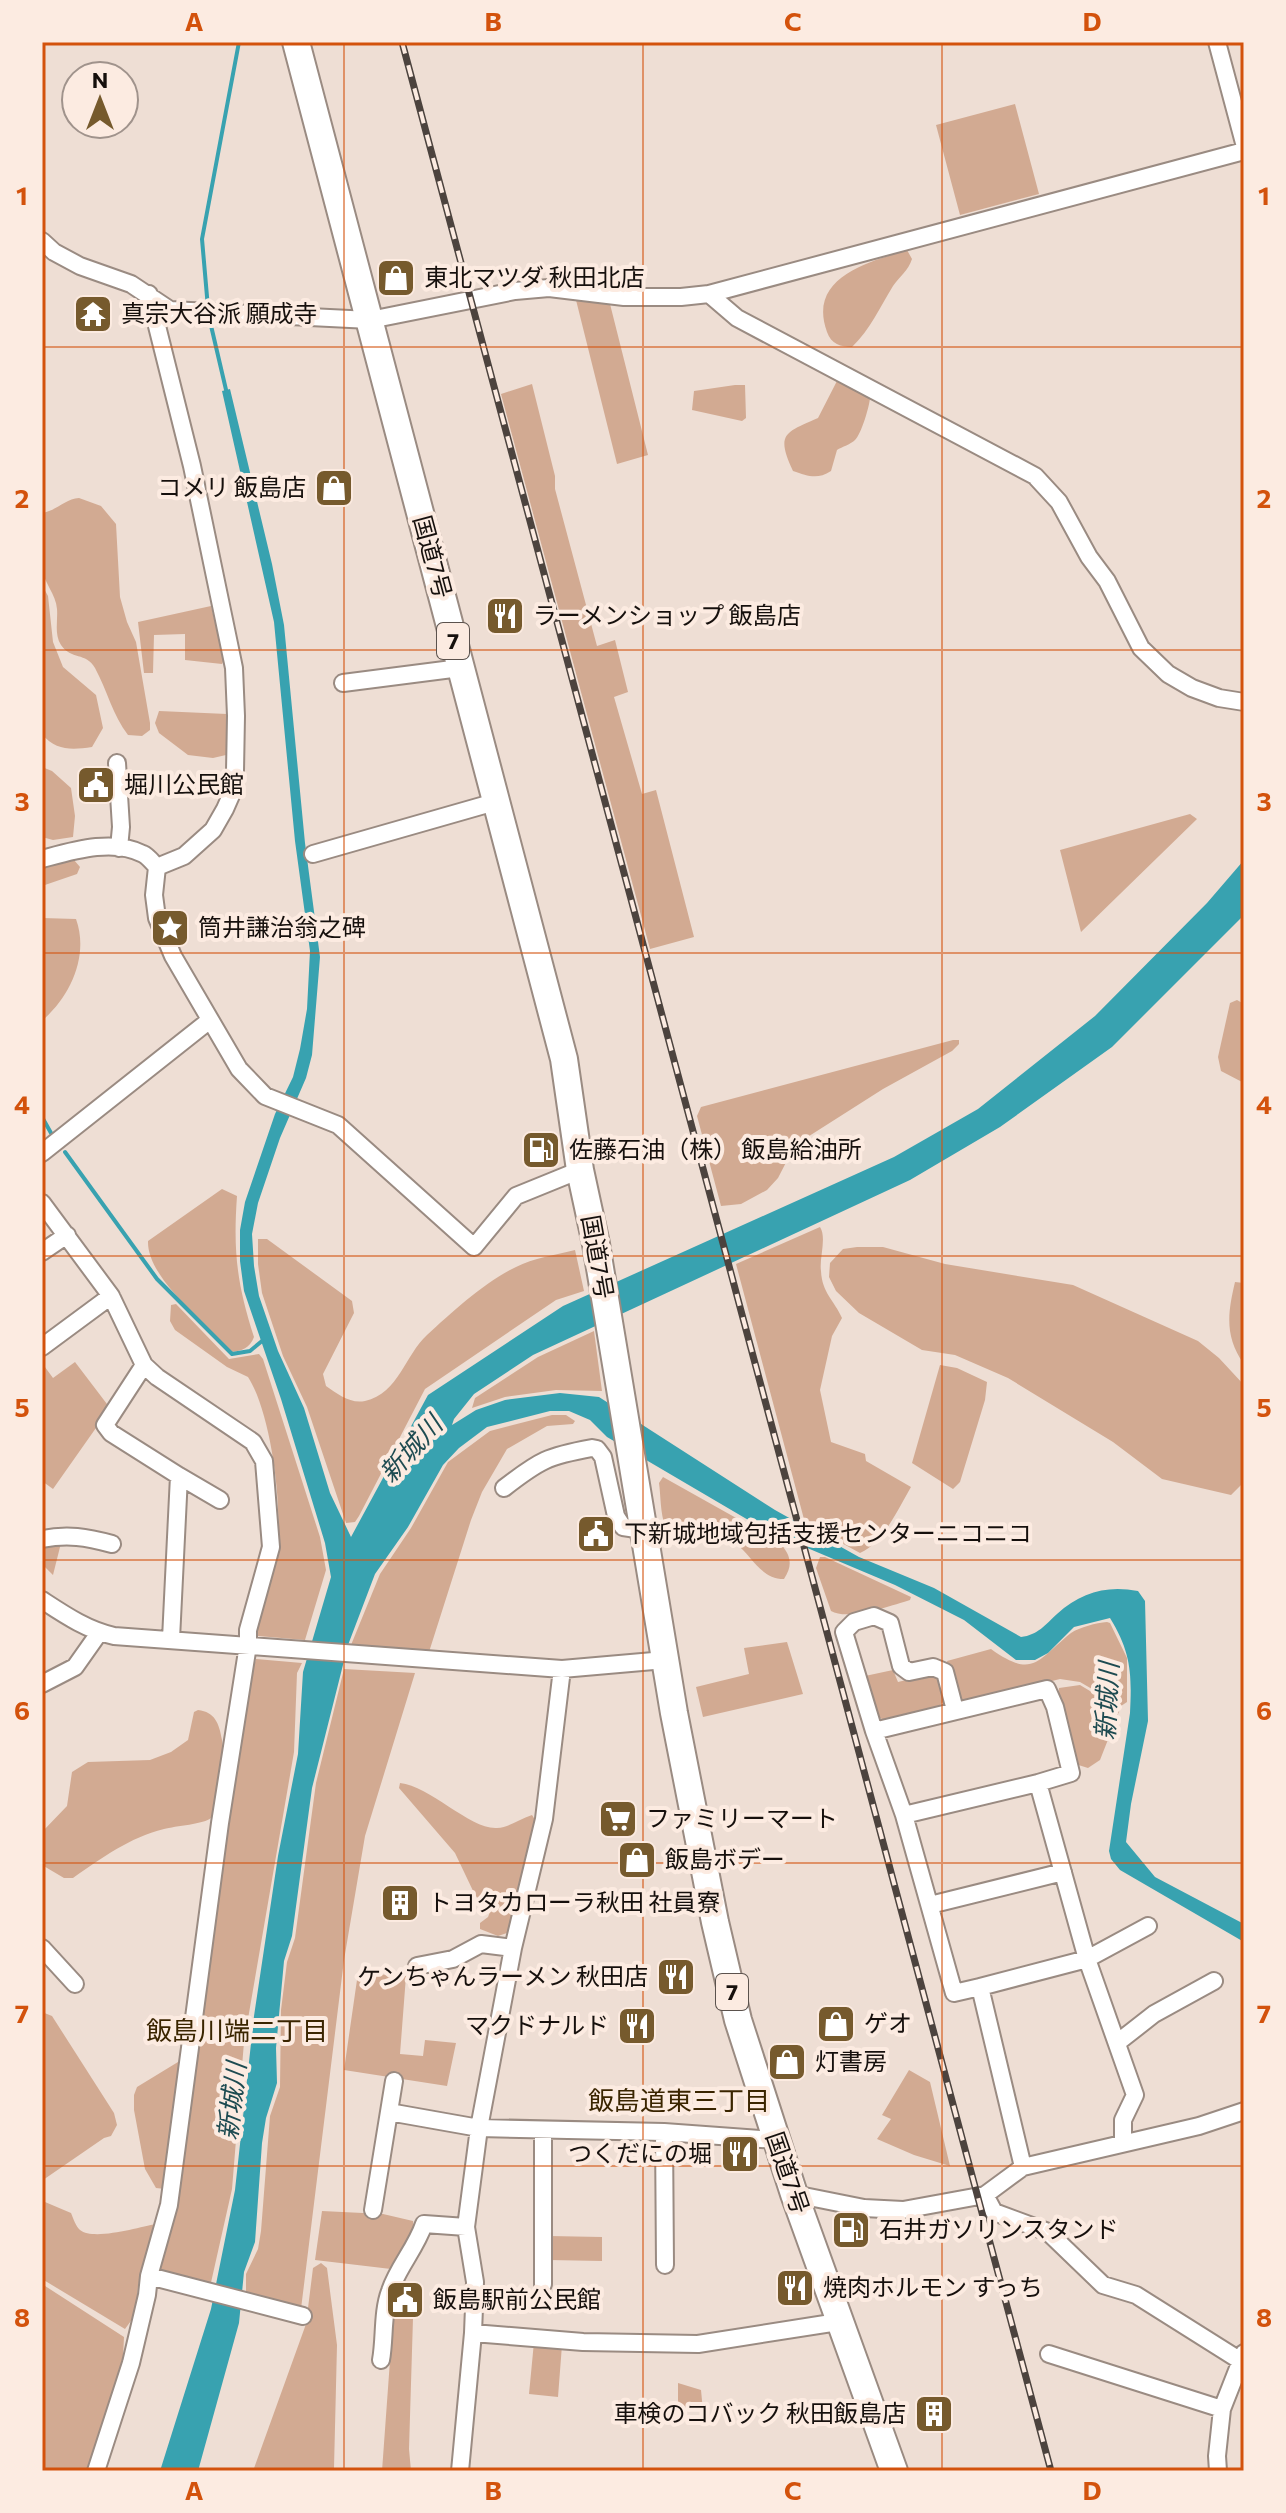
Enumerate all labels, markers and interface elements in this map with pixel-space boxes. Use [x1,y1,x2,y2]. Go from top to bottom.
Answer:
text: A [185,5,204,36]
text: B [484,5,502,36]
text: C [784,5,802,36]
text: D [1082,5,1102,36]
north arrow [60,60,140,140]
text: N [92,66,108,93]
text: 1 [16,179,28,210]
text: 1 [1258,179,1270,210]
shop icon: 東北マツダ 秋田北店 [375,257,417,299]
place label: 東北マツダ 秋田北店 [424,262,645,291]
temple icon: 真宗大谷派 願成寺 [72,293,114,335]
place label: 真宗大谷派 願成寺 [121,298,318,327]
shop icon: コメリ 飯島店 [313,467,355,509]
place label: コメリ 飯島店 [157,472,306,501]
text: 2 [15,482,29,513]
text: 2 [1257,482,1271,513]
street label: 国道7号 [408,512,458,601]
restaurant icon: ラーメンショップ 飯島店 [484,595,526,637]
place label: ラーメンショップ 飯島店 [533,600,801,629]
road number: 7 [437,623,469,659]
public building icon: 堀川公民館 [75,764,117,806]
place label: 堀川公民館 [124,769,244,798]
text: 3 [14,785,30,816]
text: 3 [1256,785,1272,816]
place icon: 筒井謙治翁之碑 [149,907,191,949]
place label: 筒井謙治翁之碑 [198,912,366,941]
text: 4 [14,1088,30,1119]
text: 4 [1256,1088,1272,1119]
fuel station icon: 佐藤石油（株） 飯島給油所 [520,1129,562,1171]
place label: 佐藤石油（株） 飯島給油所 [569,1134,862,1163]
street label: 国道7号 [577,1213,620,1301]
text: 5 [14,1391,30,1422]
text: 5 [1256,1391,1272,1422]
water label: 新城川 [372,1406,450,1487]
public building icon: 下新城地域包括支援センターニコニコ [575,1513,617,1555]
place label: 下新城地域包括支援センターニコニコ [624,1518,1032,1547]
water label: 新城川 [1088,1658,1123,1741]
text: 6 [14,1694,30,1725]
text: 6 [1256,1694,1272,1725]
supermarket icon: ファミリーマート [597,1798,639,1840]
place label: ファミリーマート [646,1803,838,1832]
shop icon: 飯島ボデー [616,1839,658,1881]
place label: 飯島ボデー [665,1844,785,1873]
building icon: トヨタカローラ秋田 社員寮 [379,1882,421,1924]
place label: トヨタカローラ秋田 社員寮 [428,1887,721,1916]
restaurant icon: ケンちゃんラーメン 秋田店 [655,1956,697,1998]
place label: ケンちゃんラーメン 秋田店 [357,1961,648,1990]
road number: 7 [716,1974,748,2010]
text: 7 [15,1997,29,2028]
text: 7 [1257,1997,1271,2028]
shop icon: ゲオ [815,2003,857,2045]
restaurant icon: マクドナルド [616,2005,658,2047]
place label: ゲオ [864,2008,912,2037]
place label: マクドナルド [465,2010,609,2039]
district label: 飯島川端二丁目 [146,2014,328,2045]
shop icon: 灯書房 [766,2041,808,2083]
place label: 灯書房 [815,2046,887,2075]
water label: 新城川 [210,2057,251,2141]
district label: 飯島道東三丁目 [588,2084,770,2115]
street label: 国道7号 [761,2128,816,2217]
restaurant icon: つくだにの堀 [719,2133,761,2175]
place label: つくだにの堀 [568,2138,712,2167]
fuel station icon: 石井ガソリンスタンド [830,2209,872,2251]
place label: 石井ガソリンスタンド [879,2214,1119,2243]
restaurant icon: 焼肉ホルモン すっち [774,2267,816,2309]
place label: 焼肉ホルモン すっち [823,2272,1043,2301]
public building icon: 飯島駅前公民館 [384,2279,426,2321]
place label: 飯島駅前公民館 [433,2284,601,2313]
text: 8 [14,2301,30,2332]
text: 8 [1256,2301,1272,2332]
building icon: 車検のコバック 秋田飯島店 [913,2393,955,2435]
place label: 車検のコバック 秋田飯島店 [613,2398,906,2427]
text: A [185,2474,204,2505]
text: B [484,2474,502,2505]
text: C [784,2474,802,2505]
text: D [1082,2474,1102,2505]

